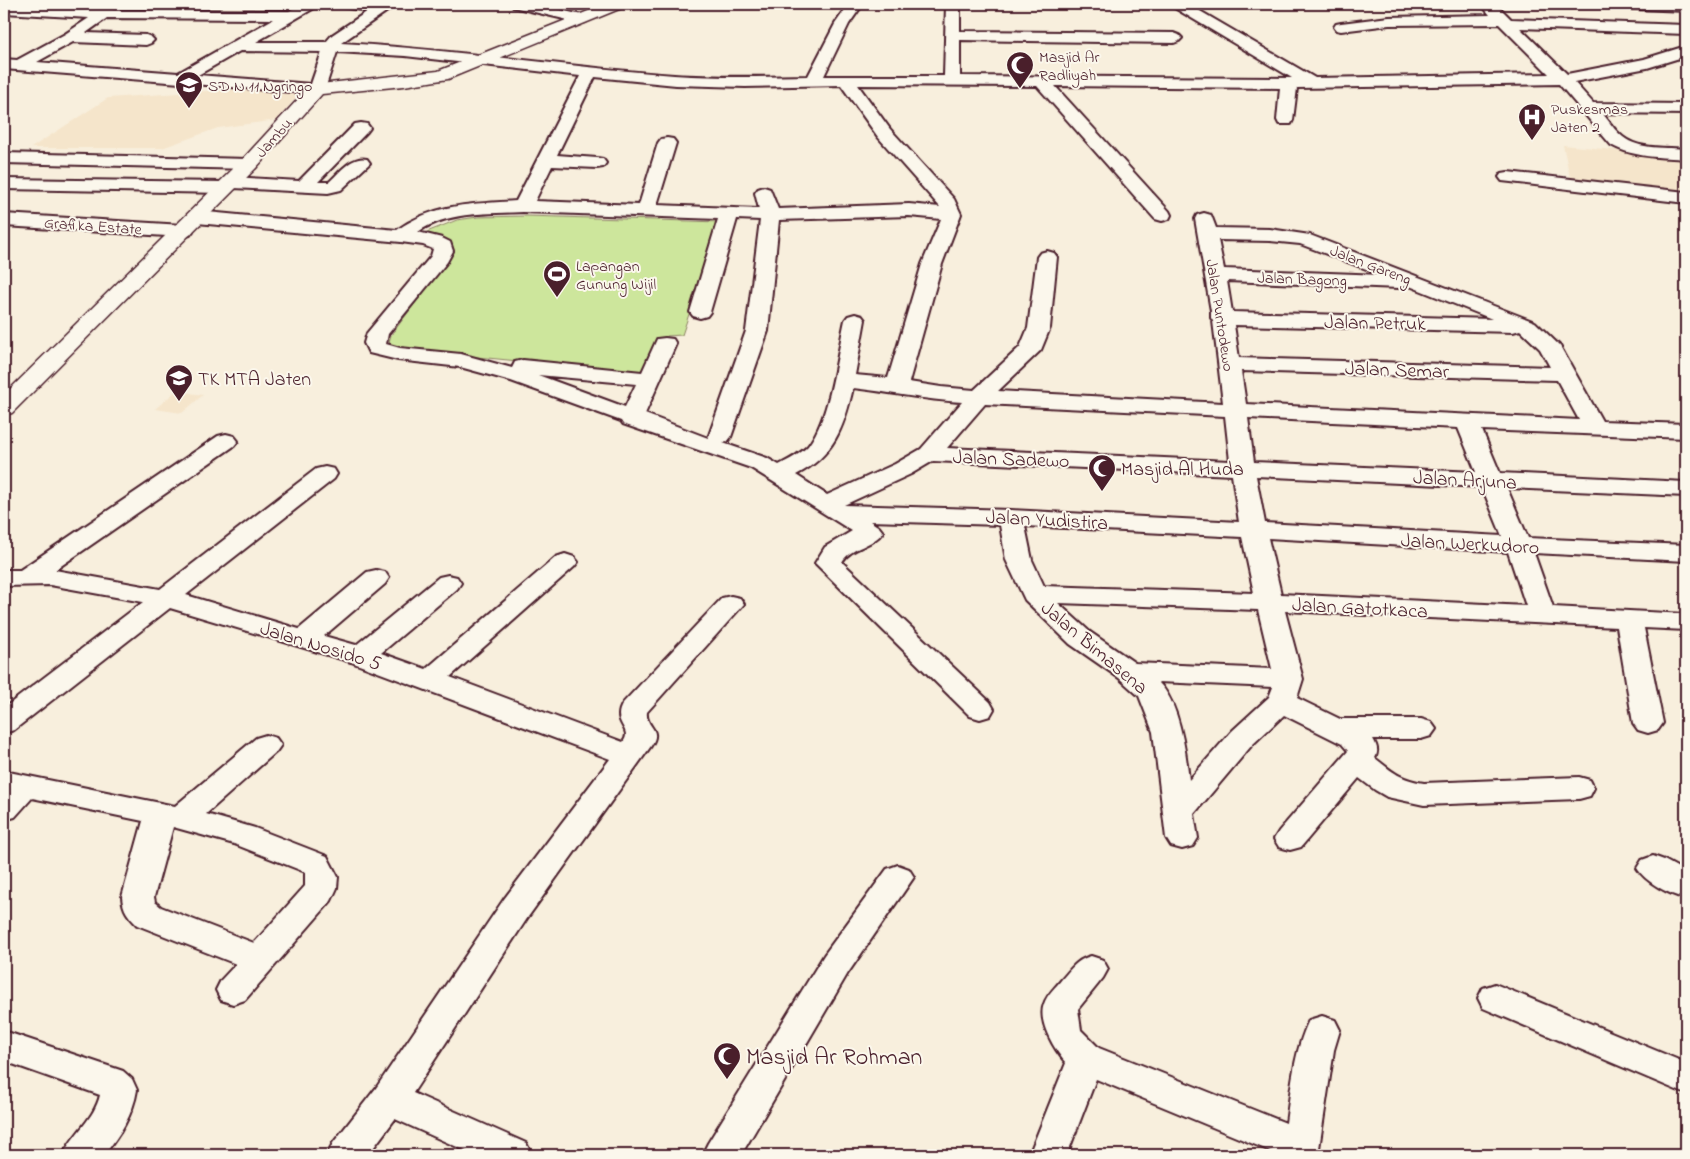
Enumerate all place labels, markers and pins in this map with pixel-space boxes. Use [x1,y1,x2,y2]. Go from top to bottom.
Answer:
place label: Masjid Ar Radliyah [1039,46,1099,88]
mosque icon: Masjid Ar Radliyah [1005,50,1035,89]
school or university icon: SD N 11 Ngringo [174,70,204,109]
place label: SD N 11 Ngringo [208,75,312,99]
place label: Puskesmas Jaten 2 [1551,98,1628,140]
hospital icon: Puskesmas Jaten 2 [1517,102,1547,141]
place label: Lapangan Gunung Wijil [576,255,656,297]
sports icon: Lapangan Gunung Wijil [542,259,572,298]
school or university icon: TK MTA Jaten [164,363,194,402]
place label: TK MTA Jaten [198,366,311,395]
mosque icon: Masjid Al Huda [1087,453,1117,492]
place label: Masjid Al Huda [1121,456,1244,485]
mosque icon: Masjid Ar Rohman [712,1041,742,1080]
place label: Masjid Ar Rohman [746,1041,922,1076]

